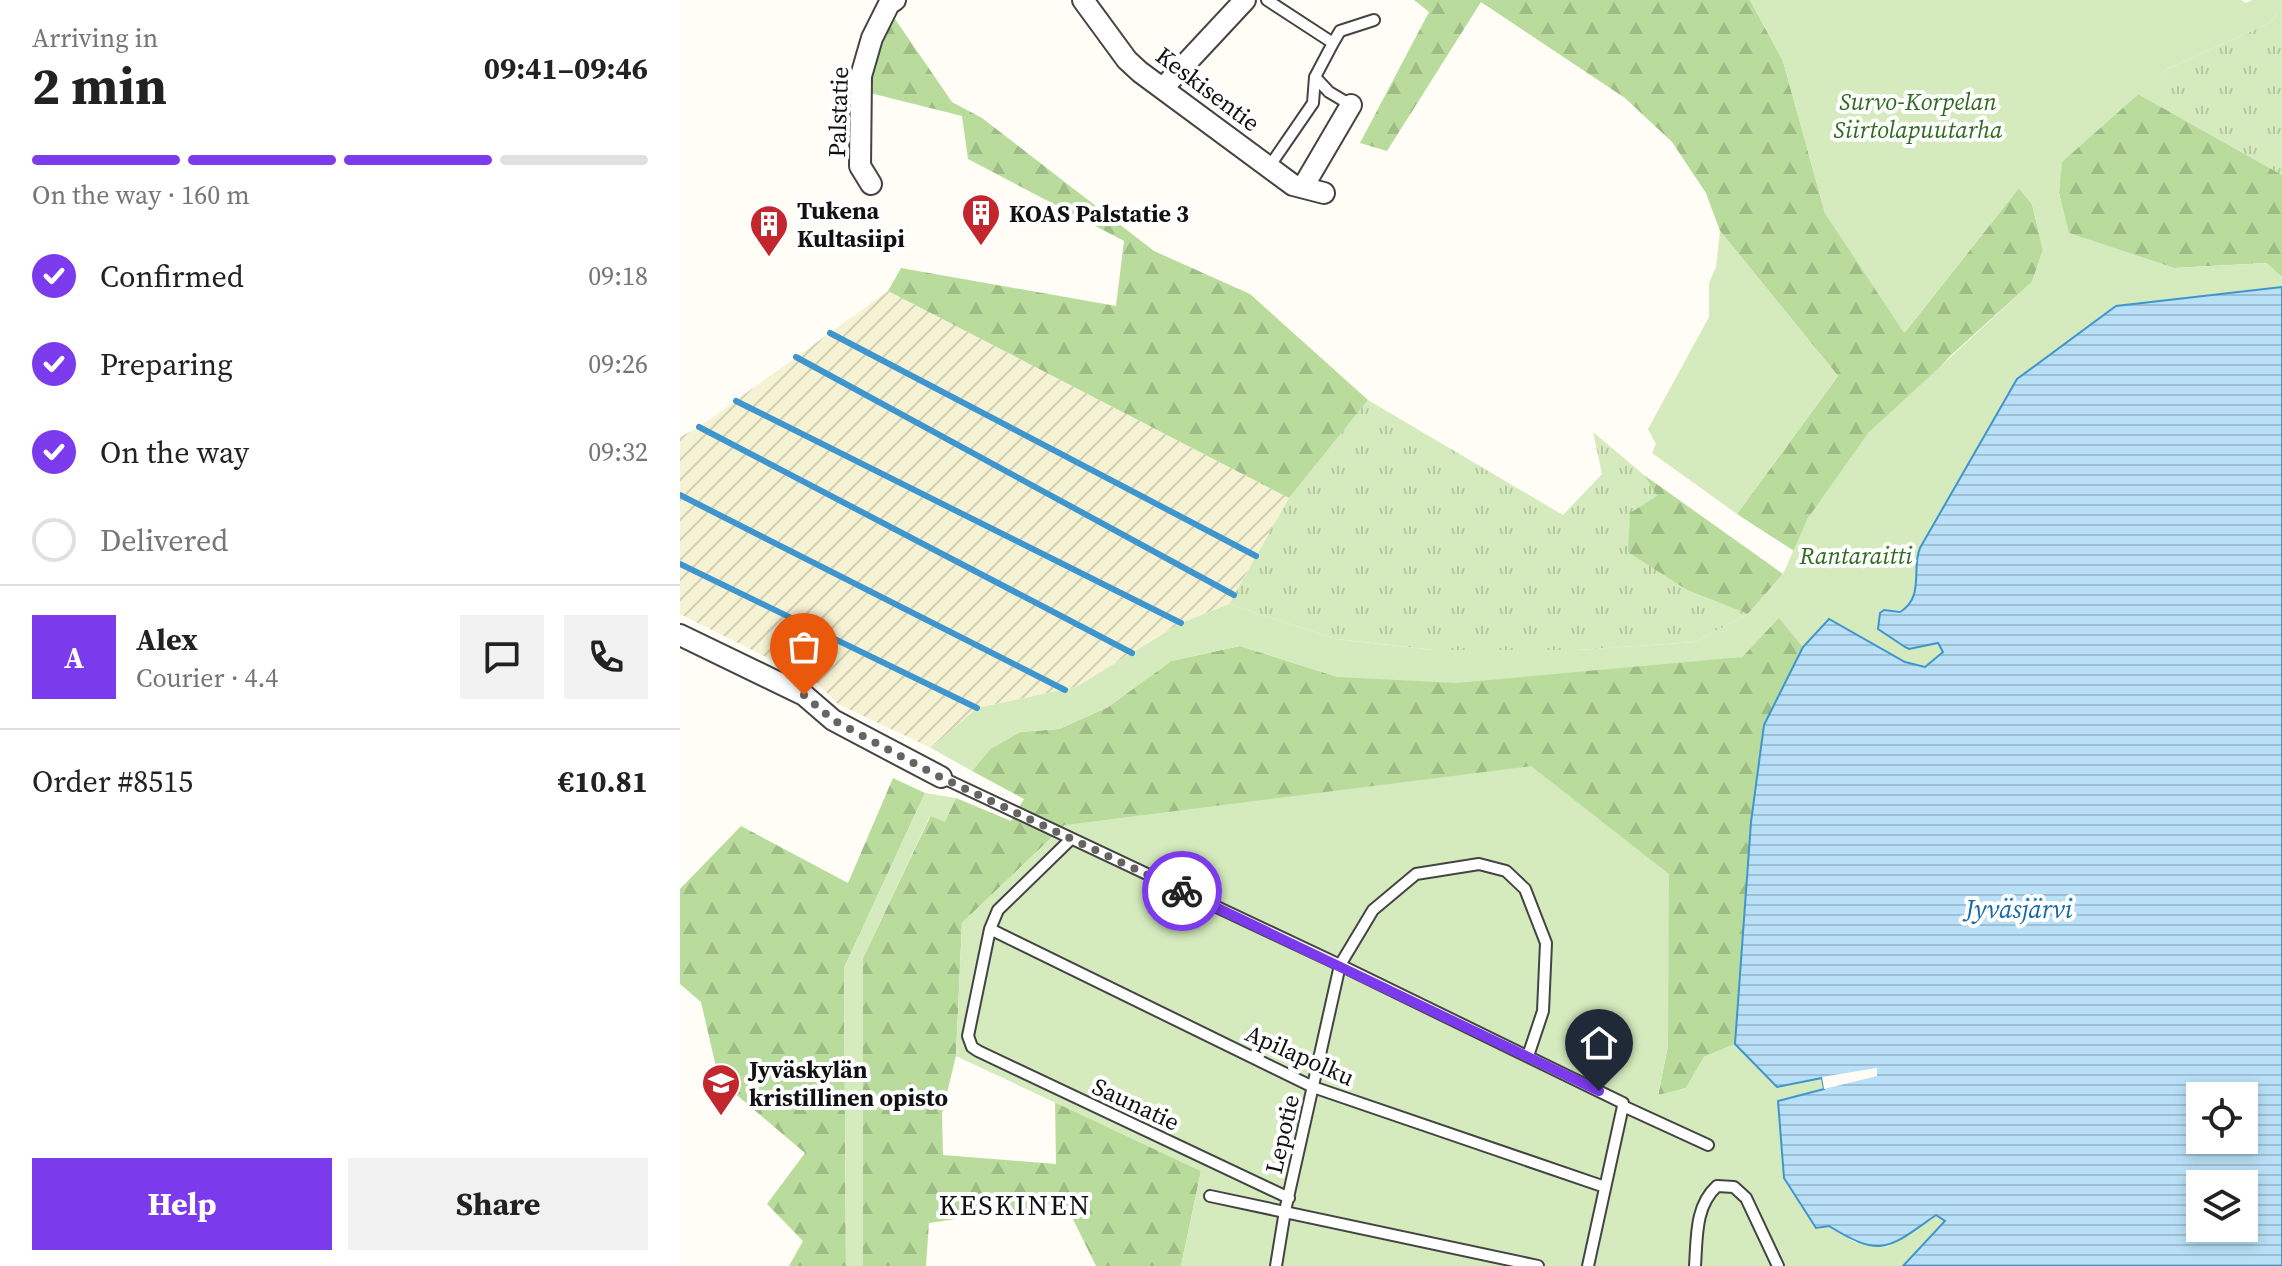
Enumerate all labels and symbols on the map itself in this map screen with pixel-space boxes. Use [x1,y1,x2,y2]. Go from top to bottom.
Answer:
street label: Keskisentie [1149,39,1267,139]
street label: Palstatie [820,66,856,158]
park label: Survo-Korpelan Siirtolapuutarha [1833,85,2003,146]
building icon: KOAS Palstatie 3 [960,192,1002,247]
place label: Tukena Kultasiipi [797,194,905,255]
place label: KOAS Palstatie 3 [1009,197,1189,230]
building icon: Tukena Kultasiipi [748,203,790,258]
park label: Rantaraitti [1798,539,1913,572]
pin [770,613,838,695]
courier [1142,851,1222,931]
water label: Jyväsjärvi [1962,891,2073,927]
pin [1565,1009,1633,1091]
street label: Apilapolku [1240,1016,1360,1094]
place label: Jyväskylän kristillinen opisto [747,1053,948,1114]
school or university icon: Jyväskylän kristillinen opisto [700,1062,742,1117]
street label: Saunatie [1087,1070,1185,1138]
street label: Lepotie [1257,1091,1307,1177]
district label: KESKINEN [939,1186,1091,1224]

